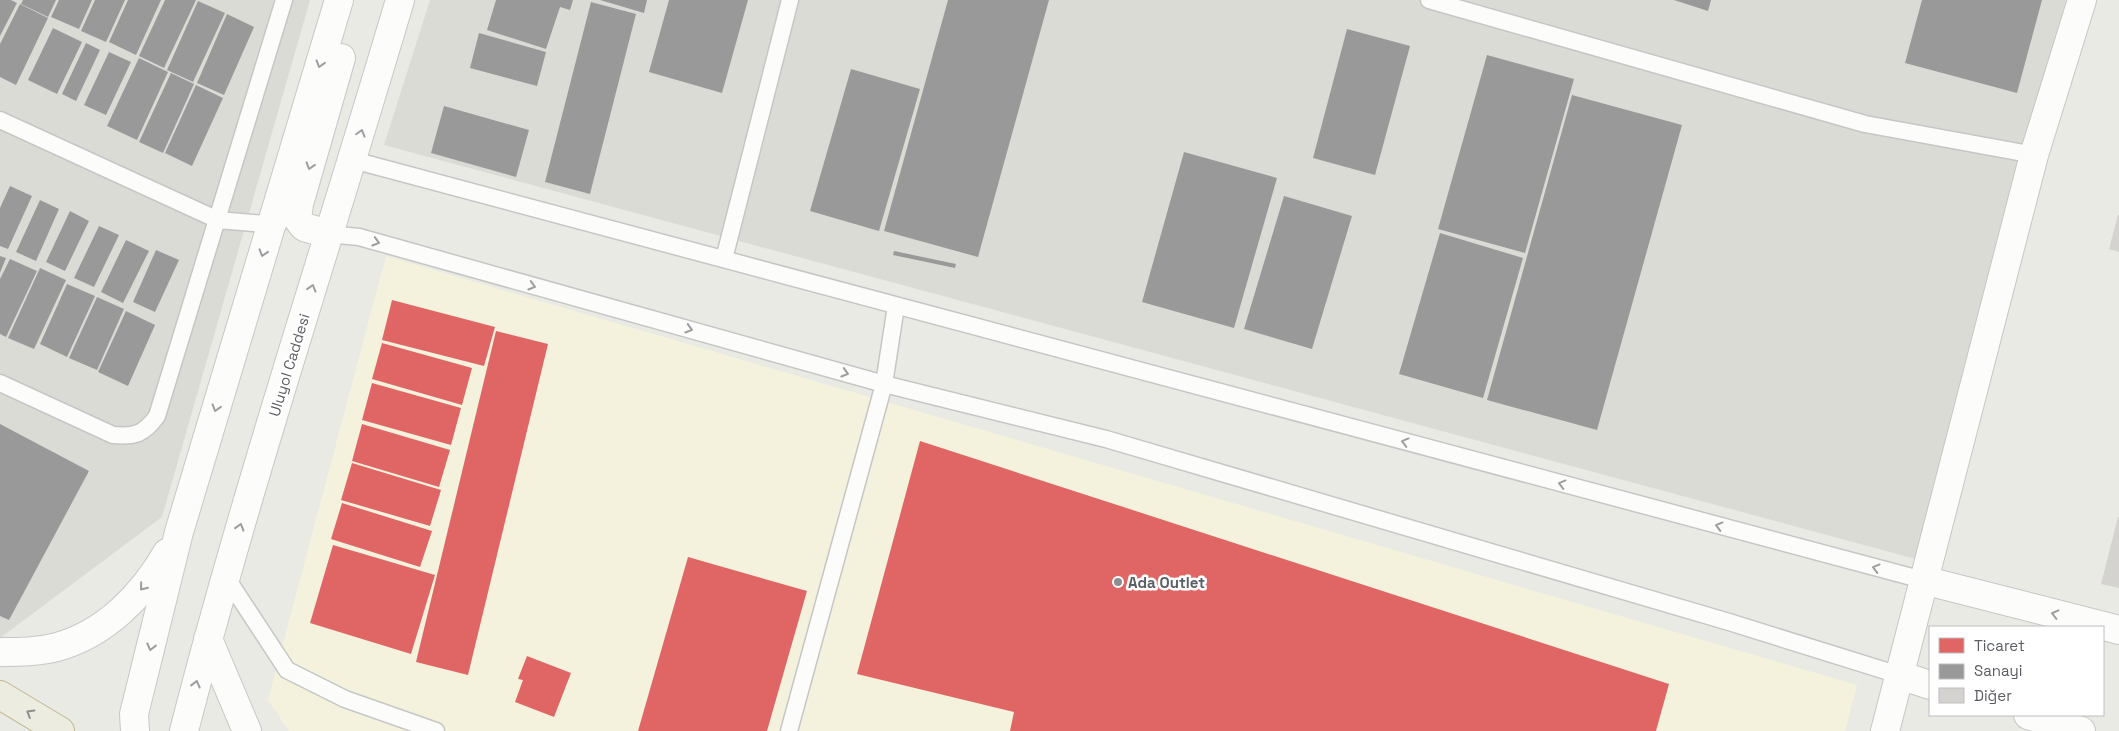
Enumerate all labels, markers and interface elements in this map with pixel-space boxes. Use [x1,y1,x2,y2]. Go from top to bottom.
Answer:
one-way arrow [316,59,326,67]
one-way arrow [356,129,366,138]
one-way arrow [306,162,316,170]
one-way arrow [371,236,380,247]
one-way arrow [259,248,269,256]
one-way arrow [528,280,536,290]
one-way arrow [306,284,316,292]
street label: Uluyol Caddesi [264,311,314,419]
one-way arrow [684,324,692,334]
one-way arrow [841,367,850,378]
one-way arrow [212,404,222,412]
one-way arrow [1402,437,1410,447]
one-way arrow [1559,479,1567,489]
one-way arrow [1716,521,1724,531]
one-way arrow [235,524,245,532]
one-way arrow [1873,563,1881,573]
place label: Ada Outlet [1128,573,1205,592]
marker: Ada Outlet [1112,576,1124,588]
one-way arrow [141,581,149,590]
one-way arrow [2050,609,2059,620]
legend [1929,626,2104,716]
text: Ticaret [1974,636,2025,655]
one-way arrow [146,643,157,652]
text: Sanayi [1974,661,2022,680]
one-way arrow [190,679,201,688]
text: Diğer [1974,686,2012,705]
one-way arrow [26,709,35,719]

